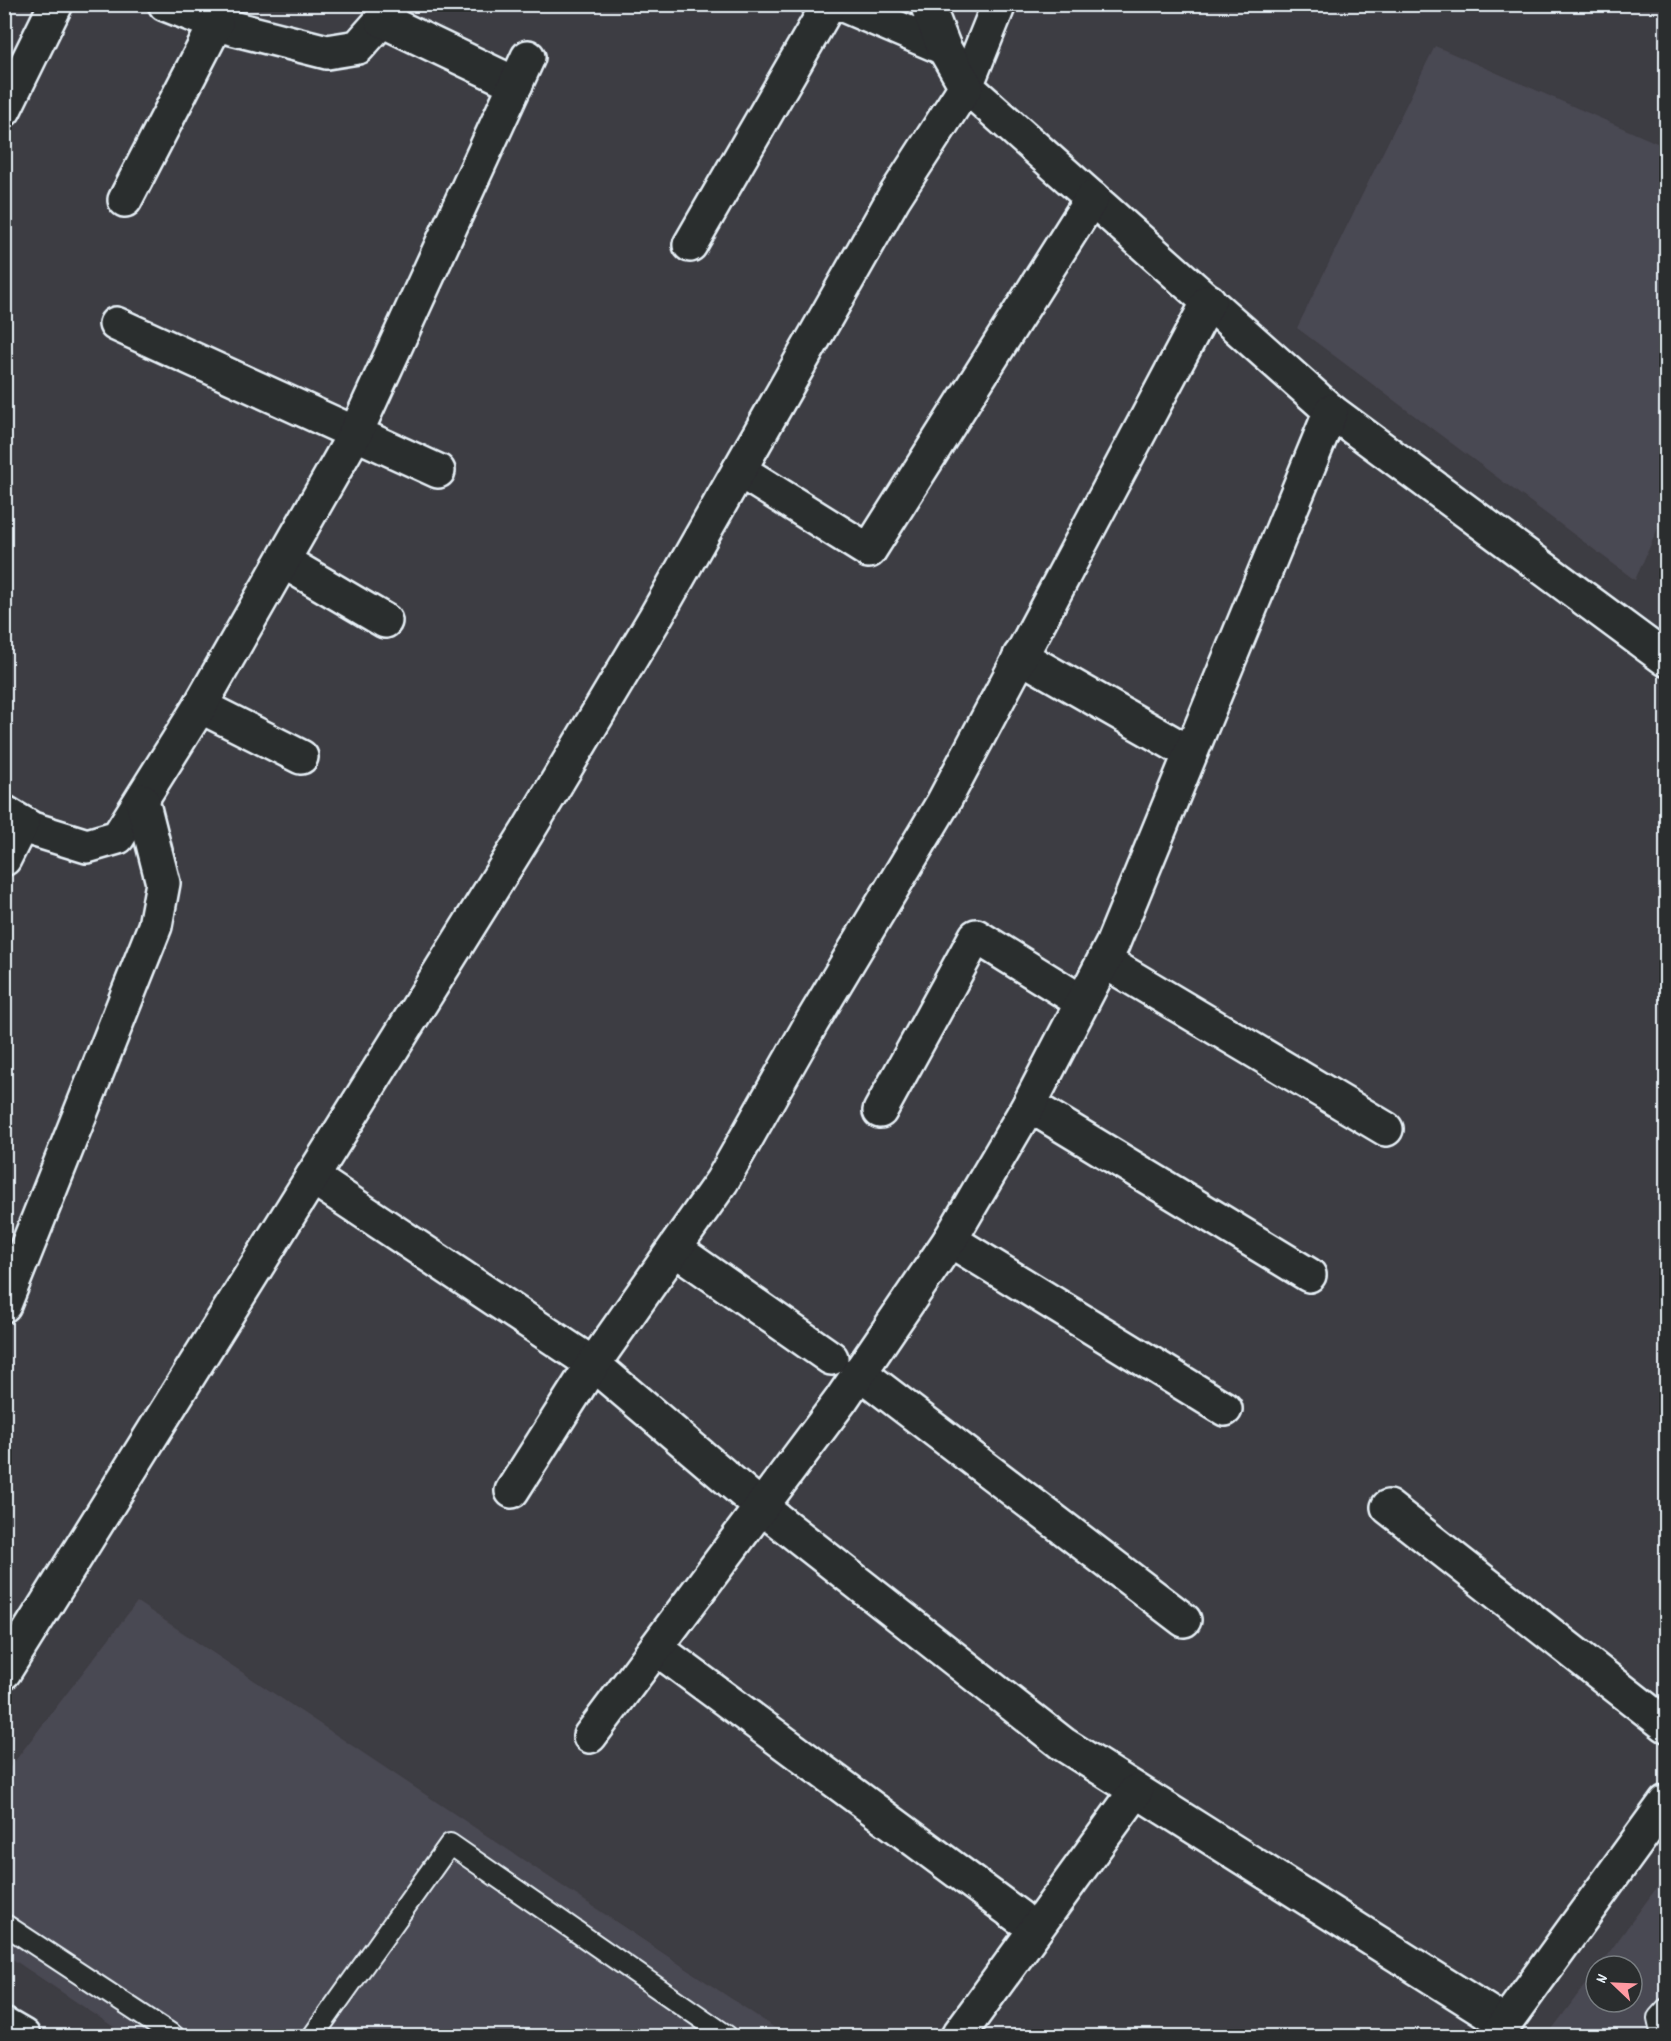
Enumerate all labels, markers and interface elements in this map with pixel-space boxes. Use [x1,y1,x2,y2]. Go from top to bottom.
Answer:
north arrow [1584,1954,1644,2014]
text: N [1590,1971,1615,1987]

